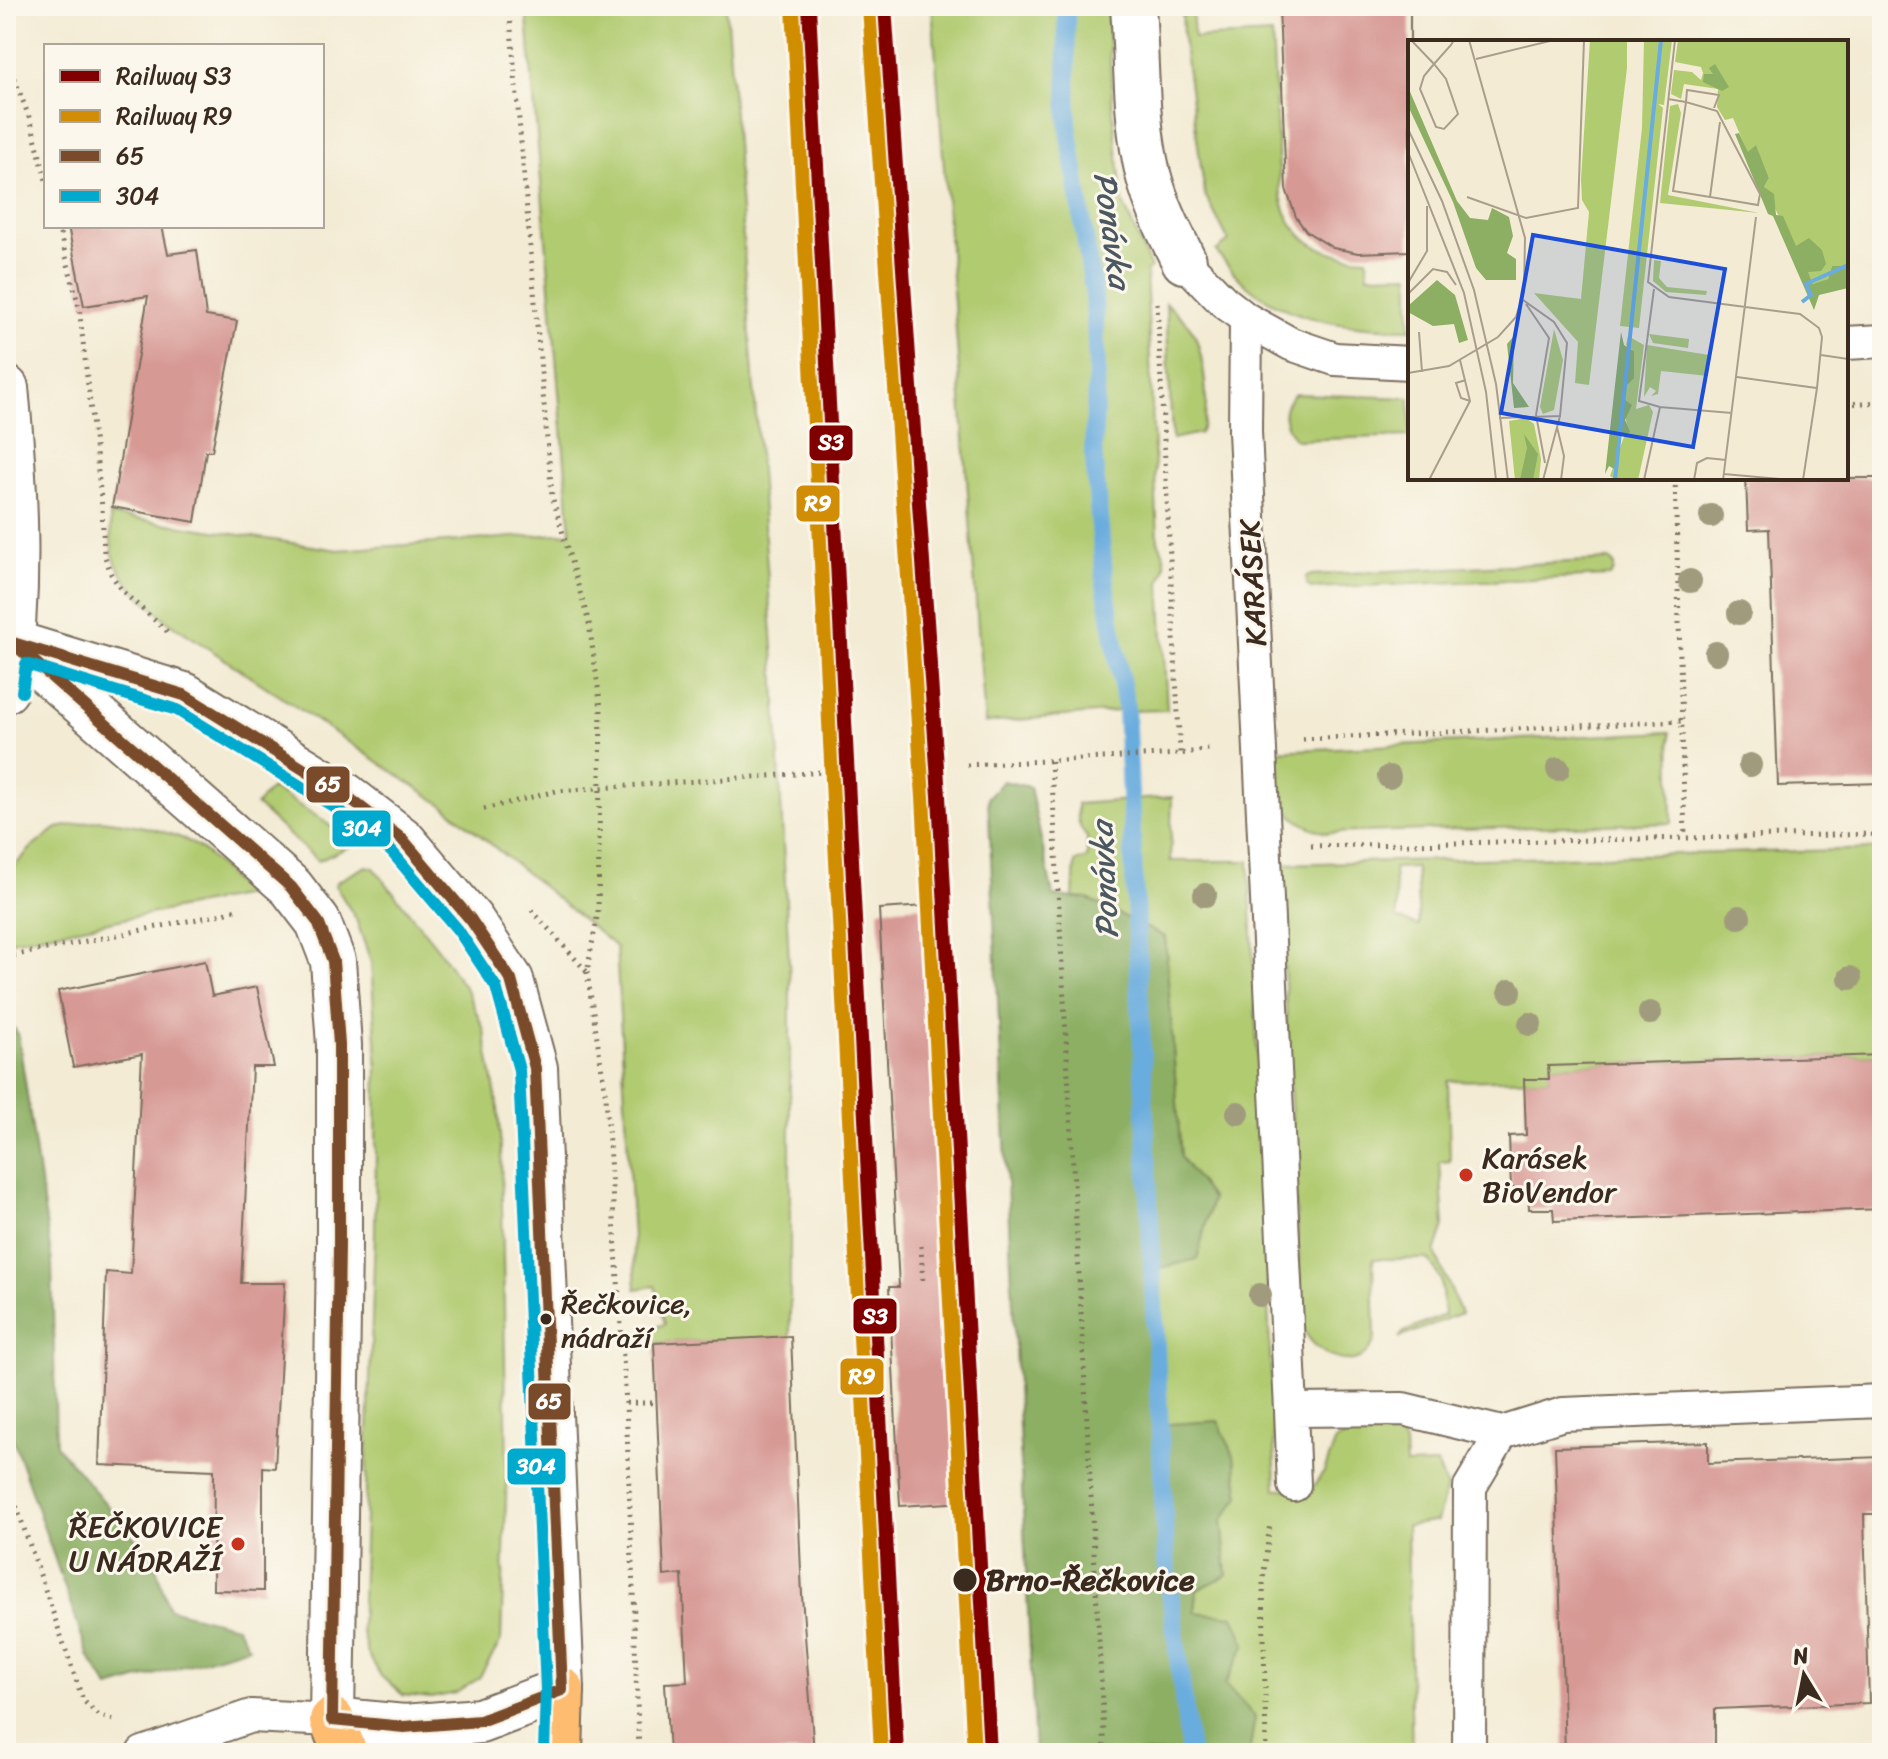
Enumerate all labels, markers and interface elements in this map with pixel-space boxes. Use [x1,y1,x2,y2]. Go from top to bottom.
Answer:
inset map [1408,40,1848,480]
legend [44,44,324,228]
text: Railway S3 [116,55,232,97]
text: Railway R9 [116,95,233,137]
text: 65 [116,135,144,177]
water label: Ponávka [1076,168,1149,296]
text: 304 [116,175,159,217]
text: S3 [817,423,844,462]
line badge: S3 [808,424,854,462]
line badge: R9 [795,484,841,523]
text: R9 [804,484,832,523]
street label: KARÁSEK [1223,517,1283,648]
line badge: 65 [305,765,351,804]
text: 65 [314,765,342,804]
line badge: 304 [331,809,392,848]
text: 304 [341,809,382,848]
water label: Ponávka [1073,816,1136,940]
place label: Karásek BioVendor [1482,1131,1618,1219]
marker: Karásek BioVendor [1457,1166,1475,1184]
place label: Řečkovice, nádraží [561,1279,692,1362]
line badge: S3 [852,1297,898,1335]
text: S3 [861,1297,888,1336]
marker: Řečkovice, nádraží [538,1311,554,1327]
line badge: R9 [839,1357,885,1396]
text: R9 [848,1357,876,1396]
line badge: 65 [527,1382,572,1421]
text: 65 [535,1382,563,1421]
line badge: 304 [506,1447,567,1486]
text: 304 [515,1447,556,1486]
place label: ŘEČKOVICE U NÁDRAŽÍ [69,1500,224,1588]
marker: ŘEČKOVICE U NÁDRAŽÍ [229,1535,247,1553]
place label: Brno-Řečkovice [986,1553,1195,1607]
marker: Brno-Řečkovice [951,1566,979,1594]
north arrow [1764,1635,1844,1715]
text: N [1789,1635,1812,1676]

